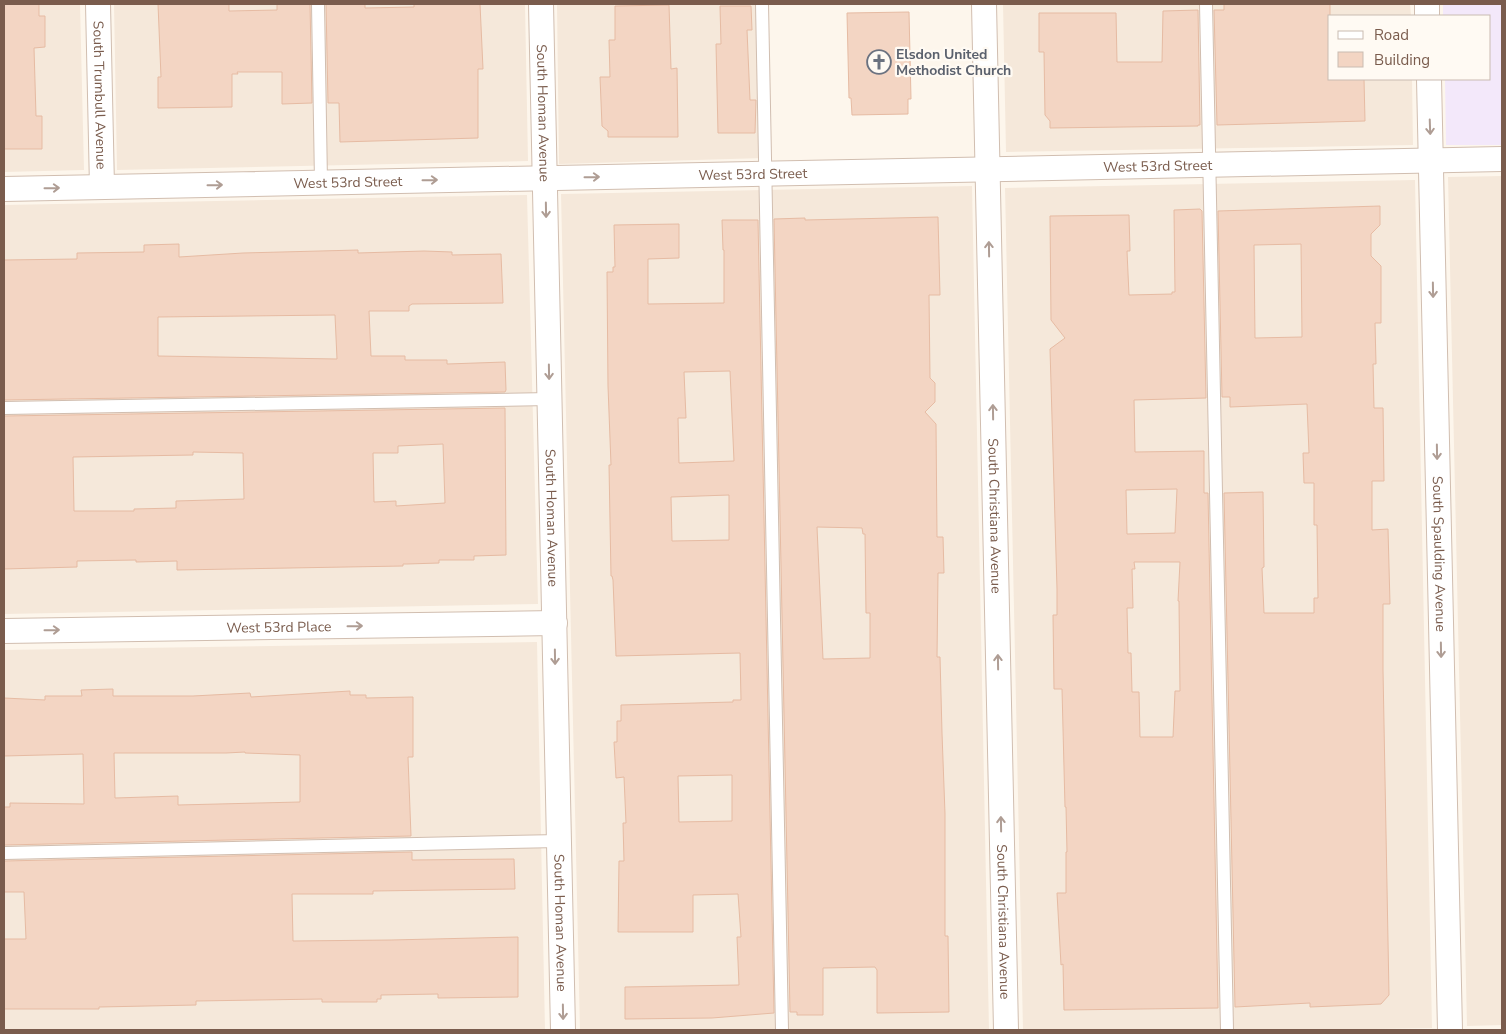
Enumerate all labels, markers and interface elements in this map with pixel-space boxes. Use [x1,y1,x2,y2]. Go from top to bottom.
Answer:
legend [1328,15,1491,80]
street label: South Trumbull Avenue [88,21,111,169]
text: Road [1374,25,1409,45]
street label: South Homan Avenue [532,44,554,182]
place label: Elsdon United Methodist Church [896,45,1011,80]
church icon: Elsdon United Methodist Church [866,49,892,75]
text: Building [1374,50,1430,70]
one-way arrow [1425,119,1435,135]
street label: West 53rd Street [1103,156,1213,177]
street label: West 53rd Street [698,164,808,185]
street label: West 53rd Street [293,172,403,193]
one-way arrow [584,172,600,182]
one-way arrow [422,175,438,185]
one-way arrow [206,180,223,190]
one-way arrow [44,183,60,193]
one-way arrow [541,202,551,218]
one-way arrow [985,241,994,257]
one-way arrow [1429,282,1438,298]
one-way arrow [544,364,554,380]
one-way arrow [988,404,998,420]
street label: South Christiana Avenue [983,438,1006,594]
one-way arrow [1432,444,1442,460]
street label: South Homan Avenue [541,449,562,587]
street label: South Spaulding Avenue [1428,476,1450,632]
street label: West 53rd Place [226,617,332,638]
one-way arrow [346,621,363,631]
one-way arrow [44,625,60,635]
one-way arrow [1437,642,1446,658]
one-way arrow [550,649,560,665]
one-way arrow [993,654,1003,670]
one-way arrow [997,816,1006,832]
street label: South Christiana Avenue [992,844,1014,1000]
street label: South Homan Avenue [549,854,571,992]
one-way arrow [558,1004,568,1020]

